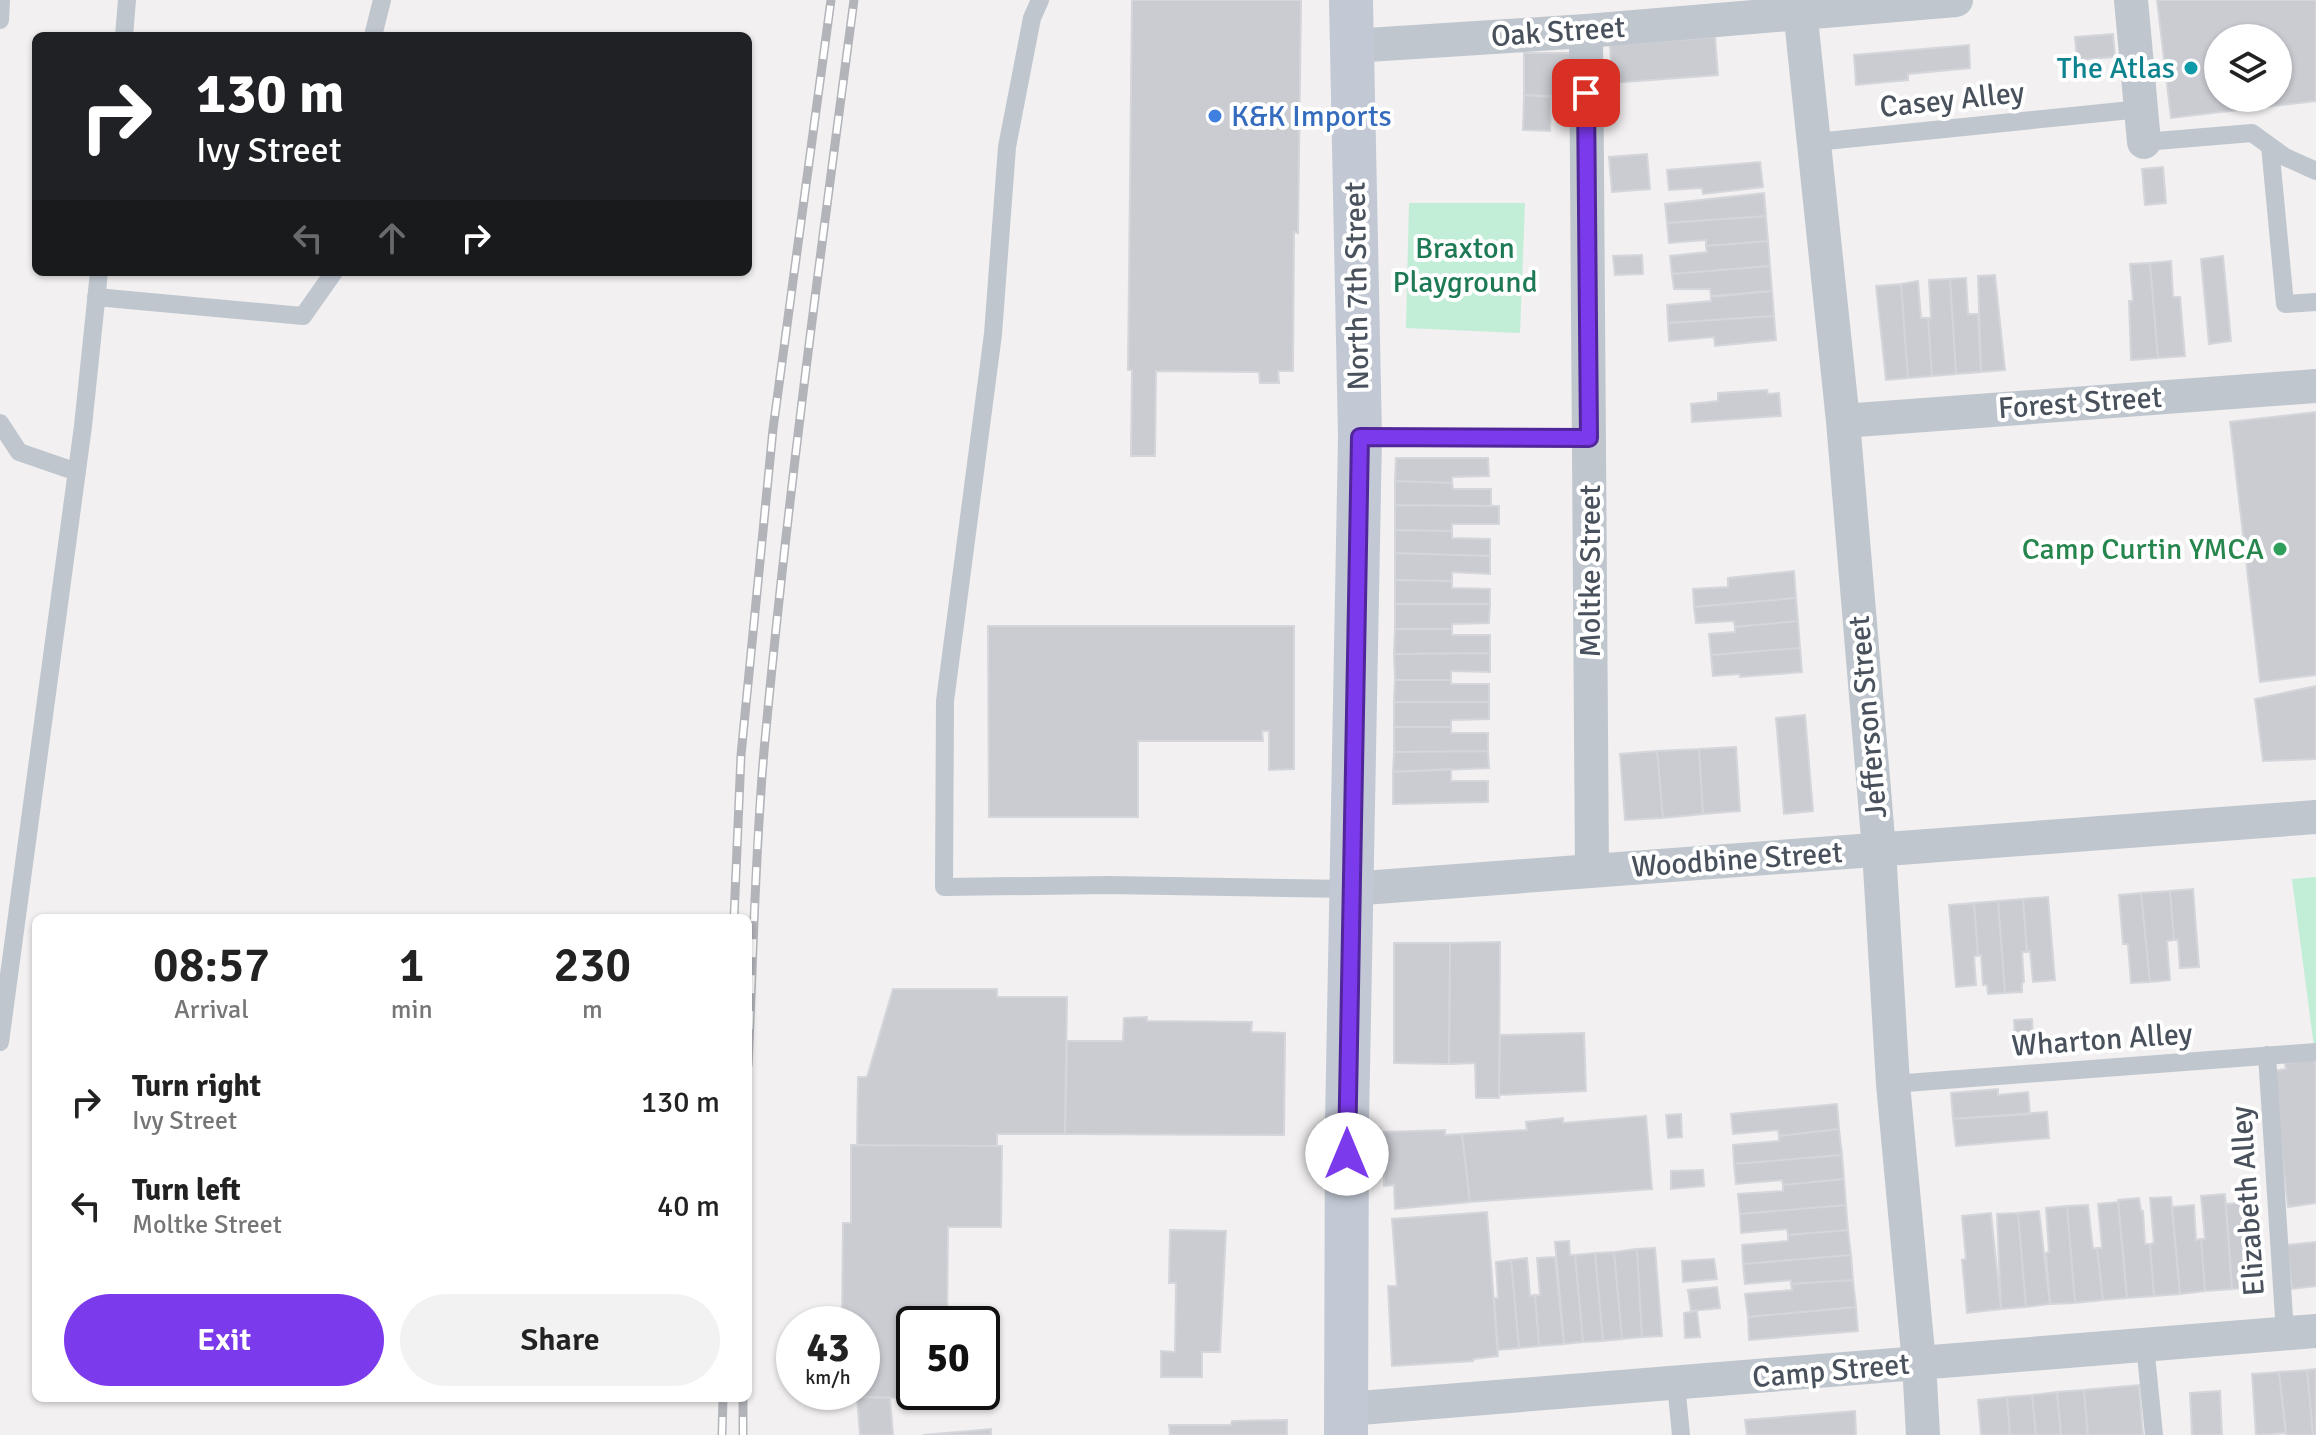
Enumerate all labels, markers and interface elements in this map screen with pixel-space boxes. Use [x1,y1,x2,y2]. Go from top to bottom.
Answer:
street label: Oak Street [1490,9,1626,55]
map controls [2204,24,2292,112]
button: layers [2204,24,2292,112]
place label: The Atlas [2057,50,2175,87]
text: 130 m [196,59,344,128]
pin [1552,59,1620,127]
marker: The Atlas [2182,59,2200,77]
icon: right [64,64,168,168]
icon: arrive [1564,71,1608,115]
street label: Casey Alley [1878,74,2026,126]
place label: K&K Imports [1231,98,1392,135]
marker: K&K Imports [1206,107,1224,125]
text: Ivy Street [196,128,342,173]
street label: North 7th Street [1337,181,1377,391]
icon: left [286,216,330,260]
icon: ahead [370,216,414,260]
icon: right [454,216,498,260]
park label: Braxton Playground [1392,230,1538,301]
street label: Forest Street [1997,379,2163,427]
street label: Moltke Street [1572,485,1609,657]
place label: Camp Curtin YMCA [2022,531,2264,568]
marker: Camp Curtin YMCA [2271,540,2289,558]
street label: Jefferson Street [1841,614,1895,820]
street label: Woodbine Street [1630,834,1844,886]
text: 08:57 [153,936,270,995]
text: 1 [399,936,425,995]
text: 230 [553,936,631,995]
text: Arrival [174,994,249,1026]
text: min [391,994,433,1026]
text: m [582,994,603,1026]
street label: Wharton Alley [2010,1015,2194,1065]
text: Turn right [132,1068,261,1105]
icon: right [64,1080,108,1124]
text: 130 m [641,1084,720,1121]
text: Ivy Street [132,1105,237,1137]
street label: Elizabeth Alley [2223,1105,2273,1297]
position arrow [1305,1112,1389,1196]
text: Turn left [132,1172,241,1209]
icon: left [64,1184,108,1228]
text: 40 m [657,1188,720,1225]
text: Moltke Street [132,1209,282,1241]
button: Exit [64,1294,384,1386]
button: Share [400,1294,720,1386]
speed limit sign: 50 [896,1306,1000,1410]
text: 43 [806,1323,850,1373]
street label: Camp Street [1751,1346,1911,1396]
text: km/h [805,1365,851,1390]

